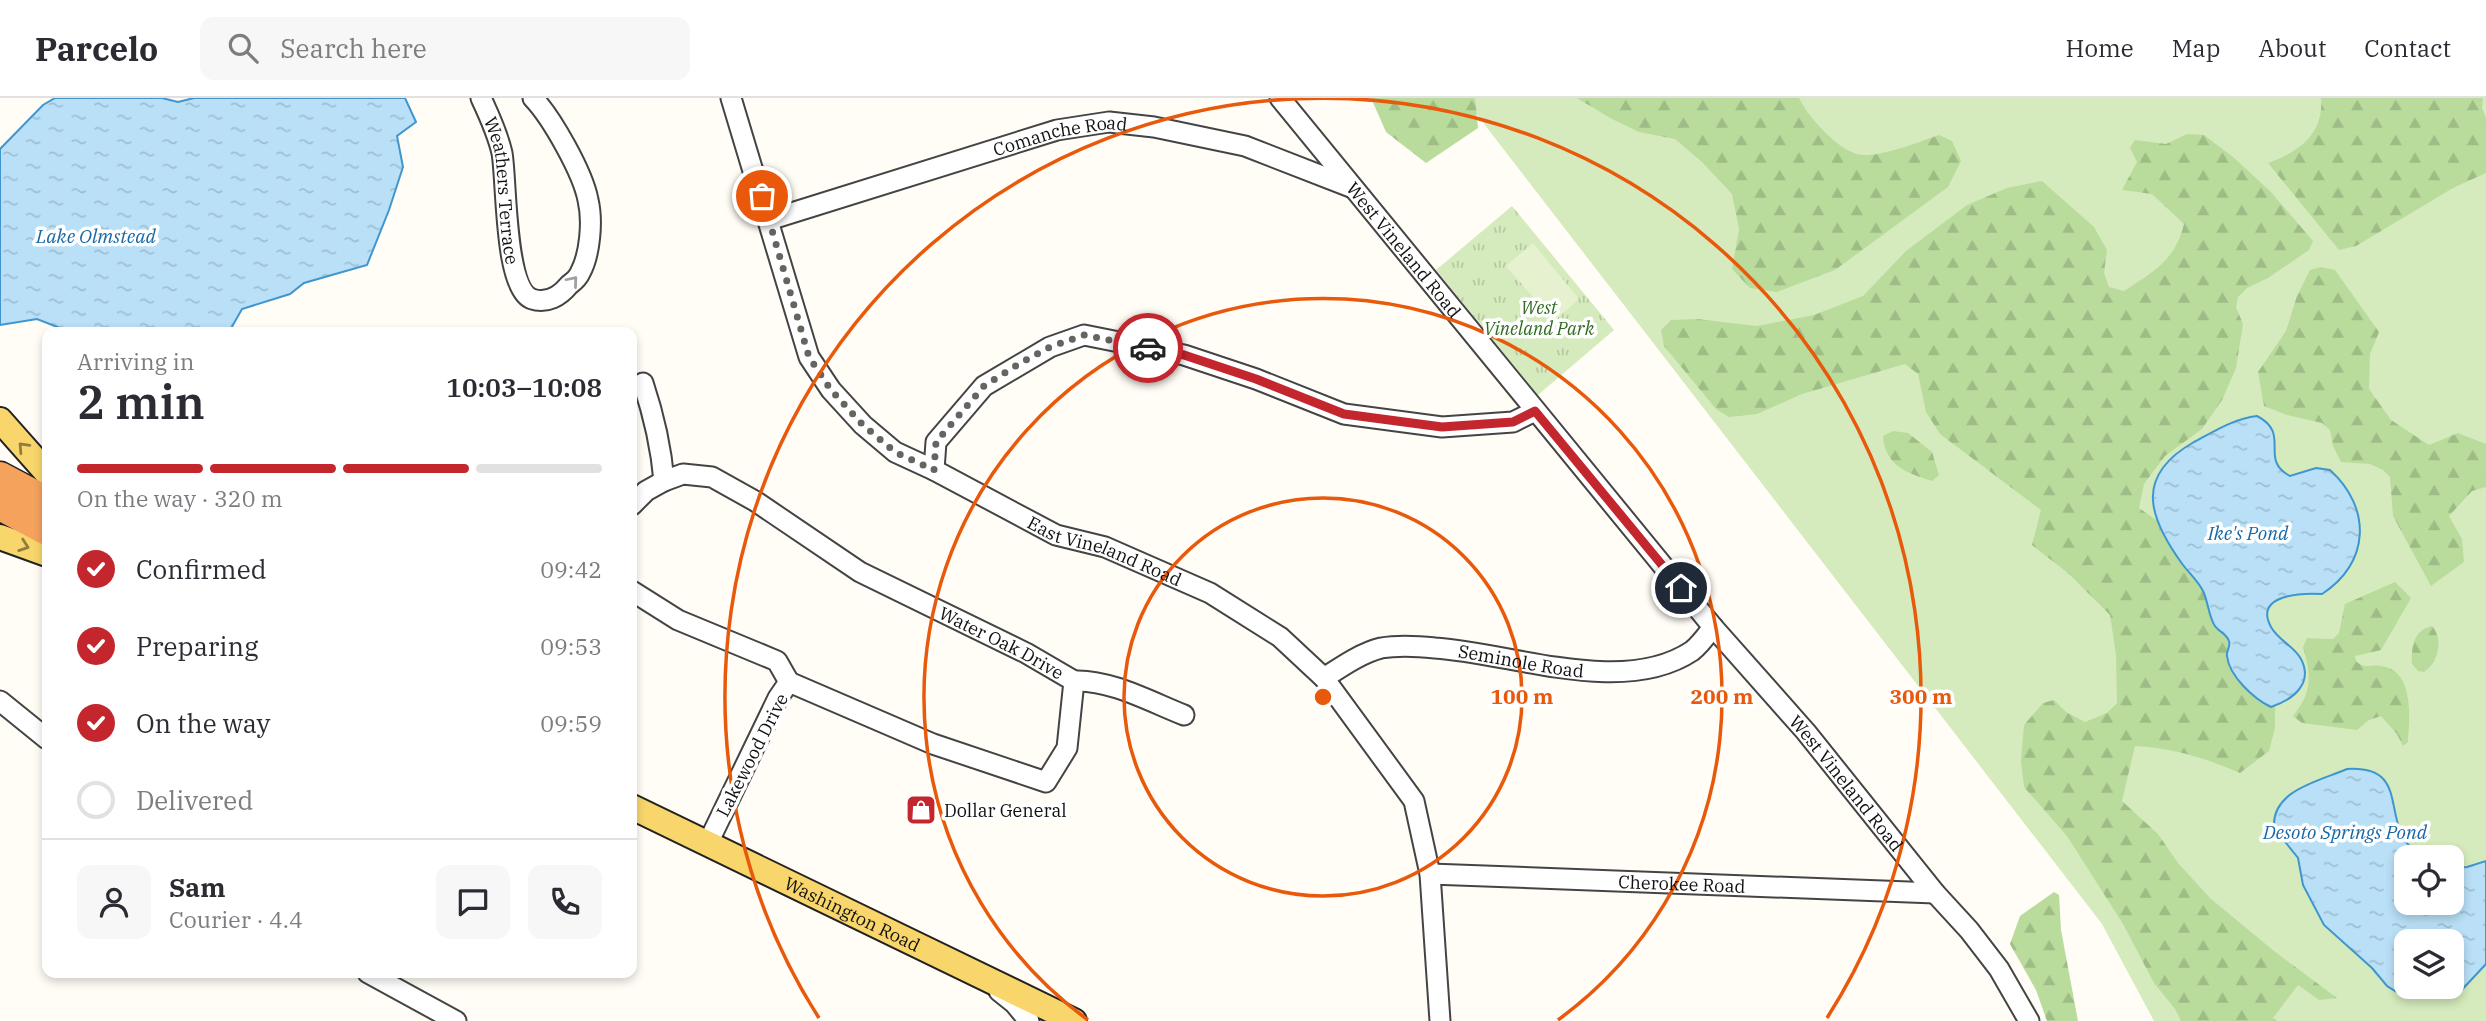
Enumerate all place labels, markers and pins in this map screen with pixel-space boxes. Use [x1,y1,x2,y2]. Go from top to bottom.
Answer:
pin [732,166,792,226]
pin [1651,558,1711,618]
centre of rings [1311,685,1335,709]
shop icon: Dollar General [904,793,938,827]
place label: Dollar General [944,799,1067,822]

